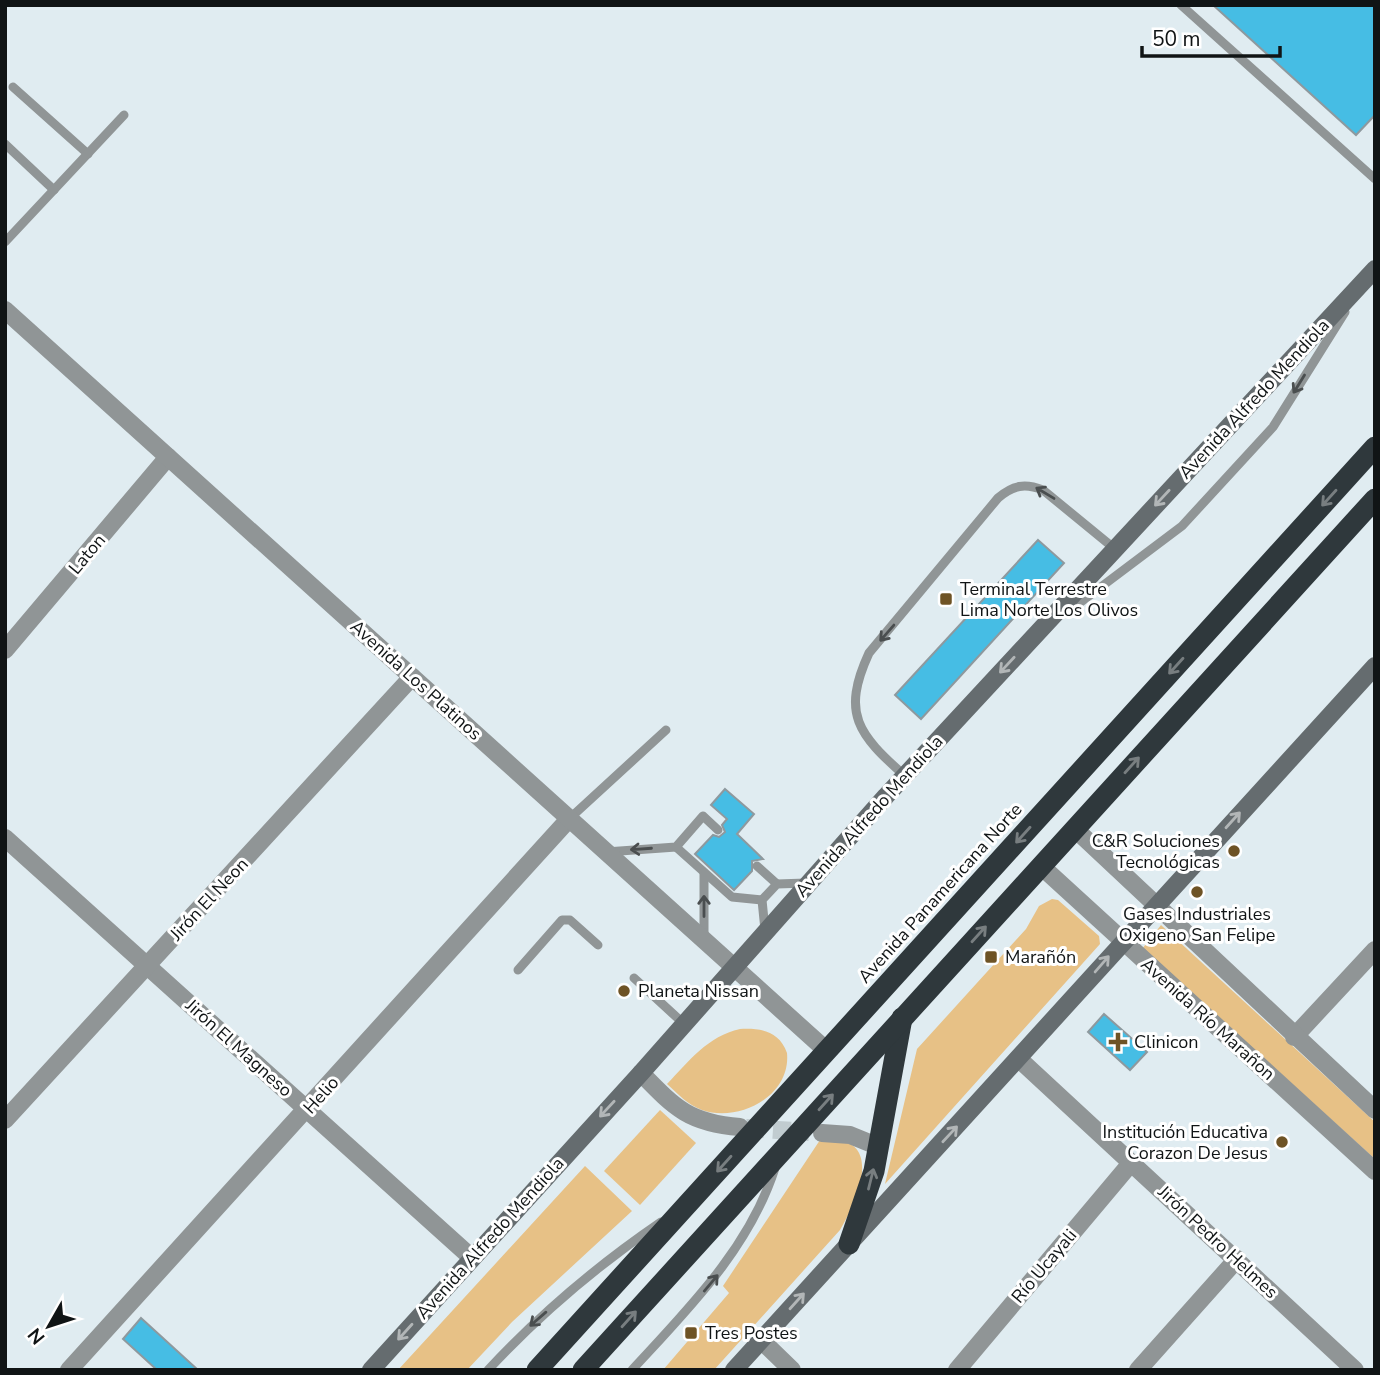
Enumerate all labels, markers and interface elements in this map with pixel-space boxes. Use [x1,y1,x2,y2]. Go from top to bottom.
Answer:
scale bar [1142,14,1280,58]
text: 50 m [1152,25,1201,53]
street label: Avenida Alfredo Mendiola [1173,314,1335,484]
one-way arrow [1292,374,1306,394]
one-way arrow [1035,486,1055,500]
one-way arrow [1321,488,1337,506]
one-way arrow [1153,489,1170,506]
street label: Laton [63,529,111,579]
place label: Terminal Terrestre Lima Norte Los Olivos [960,577,1138,622]
marker: Terminal Terrestre Lima Norte Los Olivos [938,591,954,607]
street label: Avenida Los Platinos [345,615,487,745]
one-way arrow [879,624,895,642]
one-way arrow [999,656,1015,674]
one-way arrow [1168,657,1184,675]
street label: Avenida Alfredo Mendiola [790,730,948,902]
one-way arrow [1124,757,1140,775]
street label: Avenida Panamericana Norte [853,798,1027,988]
one-way arrow [1225,811,1241,829]
one-way arrow [1015,826,1032,843]
place label: C&R Soluciones Tecnológicas [1092,829,1220,874]
one-way arrow [630,843,653,856]
marker: C&R Soluciones Tecnológicas [1226,843,1242,859]
street label: Jirón El Neon [164,852,254,946]
marker: Gases Industriales Oxigeno San Felipe [1189,884,1205,900]
one-way arrow [697,895,711,918]
place label: Gases Industriales Oxigeno San Felipe [1119,902,1275,947]
one-way arrow [971,926,988,943]
place label: Marañón [1005,945,1076,969]
marker: Marañón [983,949,999,965]
street label: Avenida Río Marañon [1136,952,1280,1086]
one-way arrow [1094,955,1110,973]
place label: Planeta Nissan [638,979,759,1003]
marker: Planeta Nissan [616,983,632,999]
street label: Jirón El Magneso [180,993,297,1102]
place label: Clinicon [1134,1030,1198,1054]
marker: Clinicon [1108,1032,1128,1052]
street label: Helio [298,1071,344,1119]
one-way arrow [818,1093,834,1111]
one-way arrow [599,1100,616,1117]
place label: Institución Educativa Corazon De Jesus [1102,1120,1268,1165]
one-way arrow [942,1126,959,1143]
marker: Institución Educativa Corazon De Jesus [1274,1134,1290,1150]
street label: Avenida Alfredo Mendiola [411,1152,569,1324]
one-way arrow [716,1155,732,1173]
one-way arrow [865,1169,878,1191]
street label: Jirón Pedro Helmes [1152,1180,1283,1304]
street label: Río Ucayali [1006,1224,1082,1308]
one-way arrow [703,1275,719,1293]
north arrow [14,1291,84,1361]
one-way arrow [788,1293,805,1310]
one-way arrow [529,1311,547,1327]
one-way arrow [620,1311,637,1328]
place label: Tres Postes [705,1321,798,1345]
text: N [22,1322,51,1350]
one-way arrow [397,1323,413,1341]
marker: Tres Postes [683,1325,699,1341]

